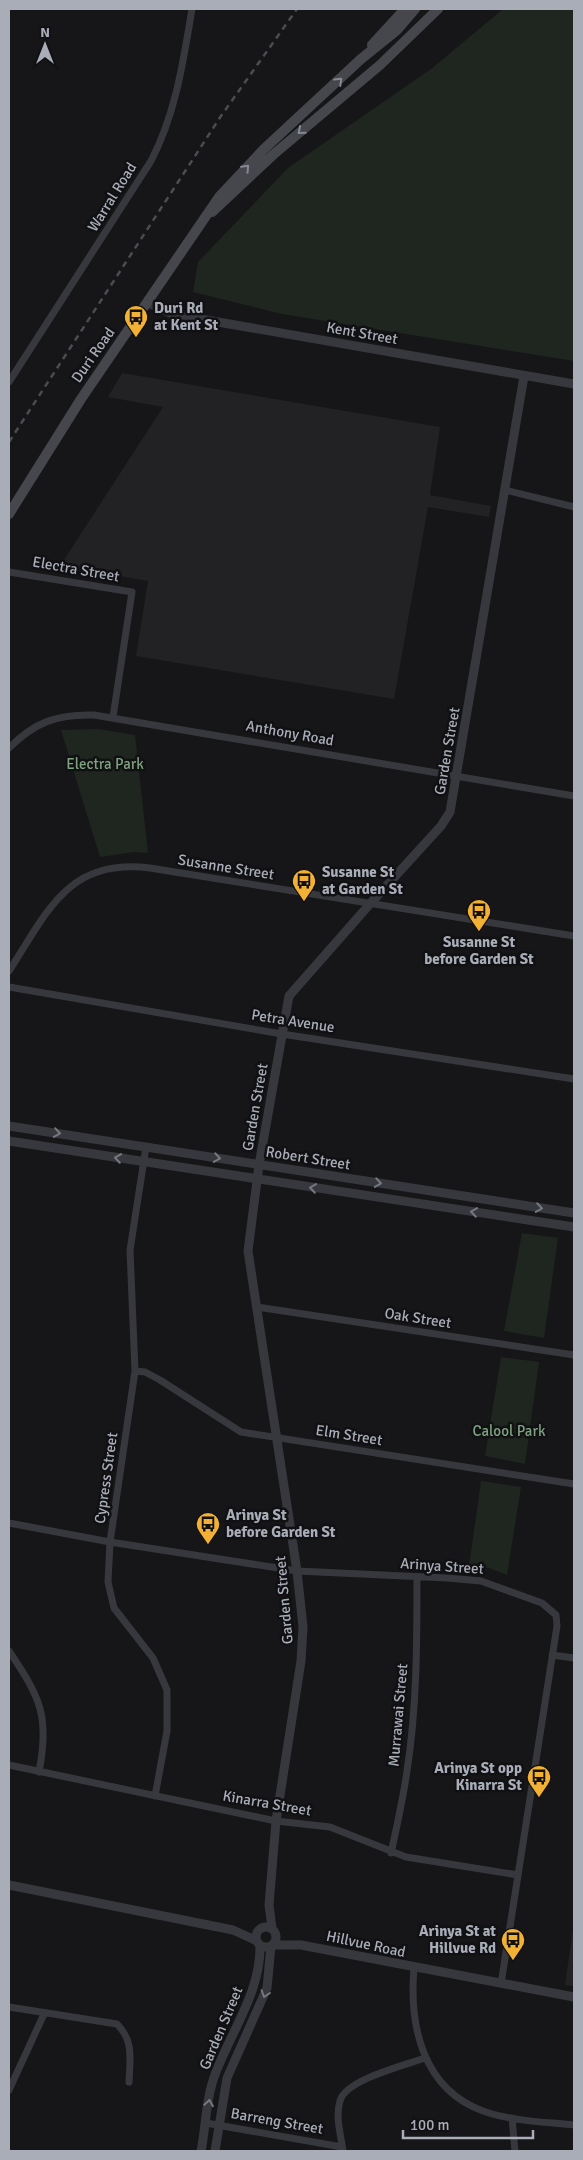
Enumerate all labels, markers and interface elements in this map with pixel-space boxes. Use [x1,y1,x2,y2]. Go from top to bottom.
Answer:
north arrow [20,20,70,70]
text: N [40,24,50,41]
one-way arrow [333,78,342,87]
one-way arrow [298,126,307,134]
street label: Warral Road [84,159,140,235]
one-way arrow [240,165,249,174]
place label: Duri Rd at Kent St [154,299,219,334]
bus stop icon: Duri Rd at Kent St [123,304,149,338]
street label: Kent Street [325,318,399,348]
street label: Duri Road [68,324,119,386]
street label: Electra Street [31,552,121,586]
street label: Garden Street [430,706,464,796]
street label: Anthony Road [245,716,335,750]
park label: Electra Park [66,755,144,773]
street label: Susanne Street [177,851,275,883]
place label: Susanne St at Garden St [322,863,403,898]
bus stop icon: Susanne St at Garden St [291,868,317,902]
bus stop icon: Susanne St before Garden St [466,898,492,932]
place label: Susanne St before Garden St [424,933,534,968]
street label: Petra Avenue [250,1006,336,1036]
street label: Garden Street [238,1062,272,1152]
one-way arrow [53,1128,61,1138]
street label: Robert Street [264,1142,352,1174]
one-way arrow [213,1153,222,1163]
one-way arrow [114,1154,123,1164]
one-way arrow [374,1177,382,1188]
one-way arrow [309,1183,317,1194]
one-way arrow [534,1202,543,1212]
one-way arrow [470,1207,478,1218]
street label: Oak Street [383,1304,453,1332]
street label: Elm Street [314,1421,384,1449]
park label: Calool Park [473,1422,546,1440]
street label: Cypress Street [91,1431,121,1525]
place label: Arinya St before Garden St [226,1506,336,1541]
bus stop icon: Arinya St before Garden St [195,1511,221,1545]
street label: Arinya Street [400,1554,484,1578]
street label: Garden Street [271,1555,297,1645]
street label: Murrawai Street [385,1663,411,1767]
place label: Arinya St opp Kinarra St [434,1759,522,1794]
bus stop icon: Arinya St opp Kinarra St [526,1764,552,1798]
street label: Kinarra Street [221,1786,313,1820]
place label: Arinya St at Hillvue Rd [419,1922,496,1957]
street label: Hillvue Road [325,1927,407,1961]
bus stop icon: Arinya St at Hillvue Rd [500,1927,526,1961]
street label: Garden Street [195,1984,247,2072]
one-way arrow [261,1989,271,1998]
one-way arrow [203,2099,214,2107]
street label: Barreng Street [229,2104,325,2138]
scale bar [403,2108,533,2140]
text: 100 m [410,2116,450,2134]

